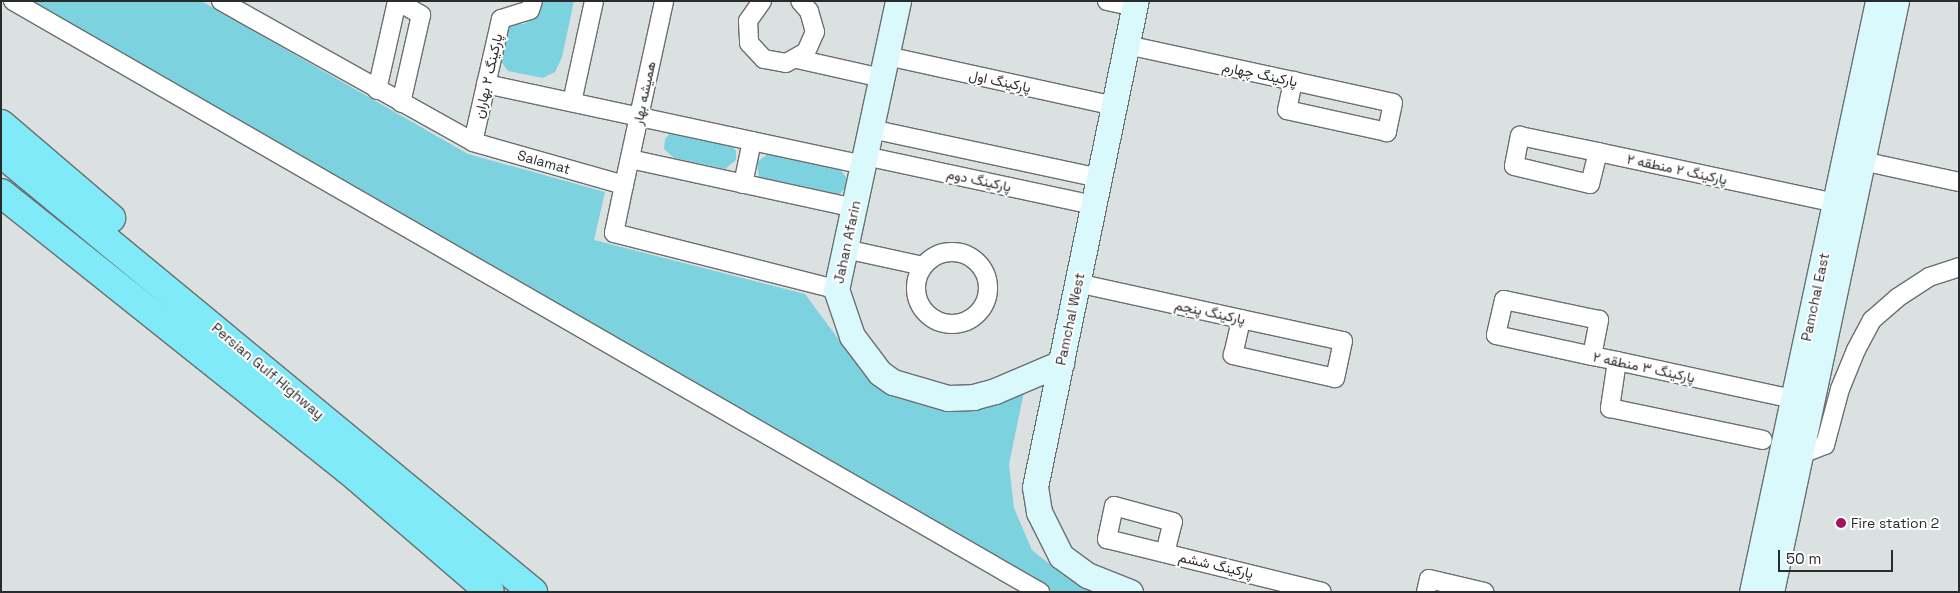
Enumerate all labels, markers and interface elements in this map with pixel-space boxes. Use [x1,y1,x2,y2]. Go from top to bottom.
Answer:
street label: پارکینگ ۲ بهاران [470,32,506,120]
street label: پارکینگ چهارم [1221,58,1299,90]
street label: همیشه بهار [629,59,659,127]
street label: پارکینگ اول [968,66,1032,96]
street label: Salamat [516,146,572,178]
street label: پارکینگ ۲ منطقه ۲ [1625,150,1729,188]
street label: پارکینگ دوم [945,165,1013,195]
street label: Jahan Afarin [830,199,864,285]
street label: Pamchal East [1797,251,1833,343]
street label: Pamchal West [1052,271,1088,367]
street label: پارکینگ پنجم [1173,296,1247,328]
street label: Persian Gulf Highway [208,319,328,423]
street label: پارکینگ ۳ منطقه ۲ [1591,348,1697,386]
place label: Fire station 2 [1851,515,1939,531]
marker: Fire station 2 [1835,517,1847,529]
scale bar [1780,540,1895,572]
street label: پارکینگ ششم [1177,548,1255,582]
text: 50 m [1786,549,1821,568]

